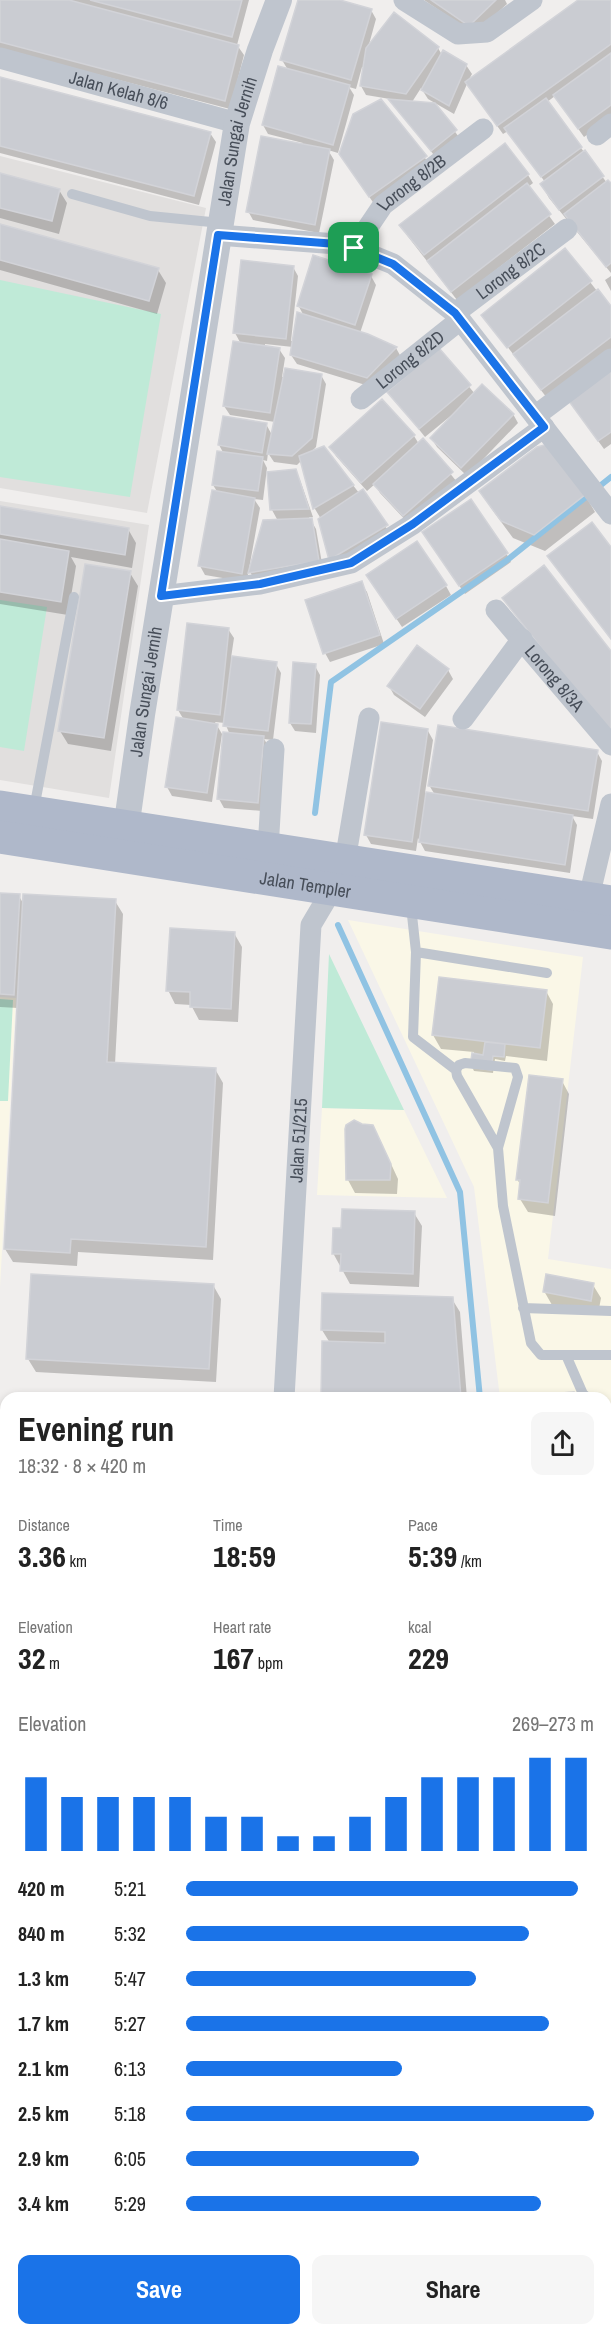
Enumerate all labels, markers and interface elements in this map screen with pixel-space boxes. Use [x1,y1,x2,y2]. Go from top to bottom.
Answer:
street label: Jalan Kelah 8/6 [66,65,171,116]
street label: Jalan Sungai Jernih [211,73,263,207]
street label: Lorong 8/2B [370,148,451,215]
pin [328,222,379,273]
icon: arrive [337,231,370,264]
street label: Lorong 8/2C [471,236,551,305]
street label: Lorong 8/2D [370,324,450,394]
street label: Jalan Sungai Jernih [123,625,168,758]
street label: Lorong 8/3A [519,639,590,717]
street label: Jalan Templer [258,865,353,904]
street label: Jalan 51/215 [283,1097,313,1183]
text: Evening run [18,1407,174,1451]
button: share [531,1412,594,1475]
text: 18:32 · 8 × 420 m [18,1452,146,1479]
text: Distance [18,1514,70,1536]
text: Time [213,1514,243,1536]
text: Pace [408,1514,438,1536]
text: 3.36 [18,1536,66,1576]
text: 18:59 [213,1536,276,1576]
text: 5:39 [408,1536,457,1576]
text: km [66,1550,87,1572]
text: /km [457,1550,482,1572]
text: Elevation [18,1616,73,1638]
text: Heart rate [213,1616,271,1638]
text: kcal [408,1616,431,1638]
text: 32 [18,1638,45,1678]
text: 167 [213,1638,254,1678]
text: 229 [408,1638,449,1678]
text: m [45,1652,60,1674]
text: bpm [254,1652,283,1674]
text: Elevation [18,1710,86,1737]
text: 269–273 m [512,1710,594,1737]
text: 420 m [18,1875,65,1902]
text: 5:21 [114,1875,146,1902]
text: 840 m [18,1920,65,1947]
text: 5:32 [114,1920,146,1947]
text: 1.3 km [18,1965,69,1992]
text: 5:47 [114,1965,146,1992]
text: 1.7 km [18,2010,69,2037]
text: 5:27 [114,2010,146,2037]
text: 2.1 km [18,2055,69,2082]
text: 6:13 [114,2055,146,2082]
text: 2.5 km [18,2100,69,2127]
text: 5:18 [114,2100,146,2127]
text: 2.9 km [18,2145,69,2172]
text: 6:05 [114,2145,146,2172]
text: 3.4 km [18,2190,69,2217]
text: 5:29 [114,2190,146,2217]
button: Save [18,2255,300,2324]
button: Share [312,2255,594,2324]

